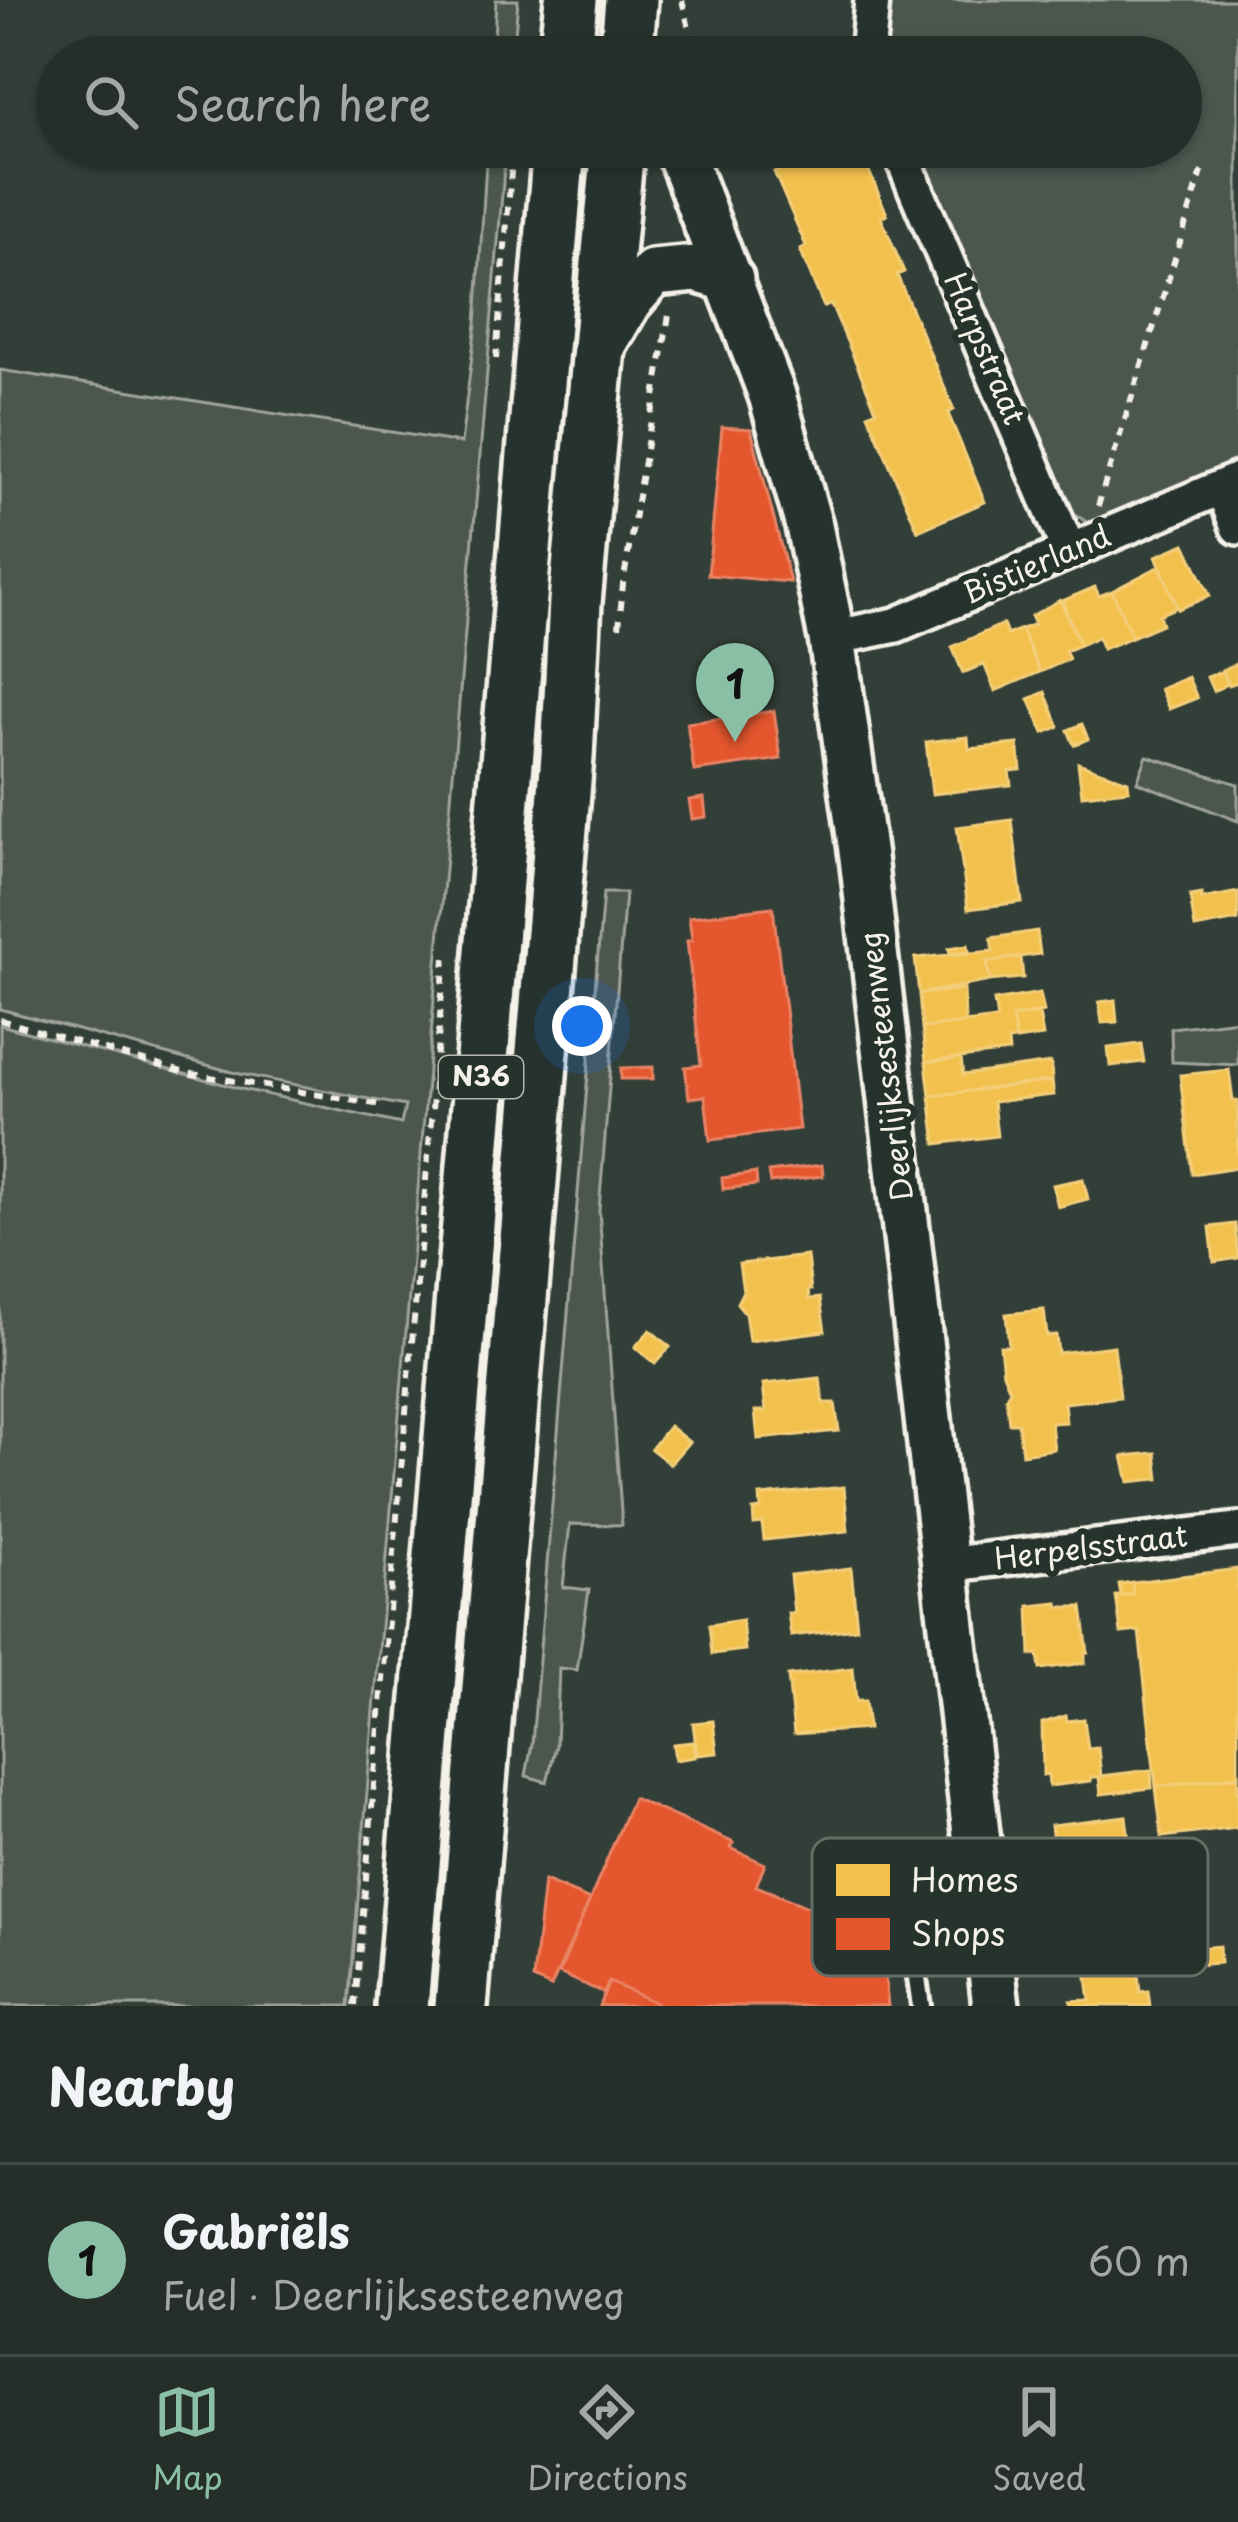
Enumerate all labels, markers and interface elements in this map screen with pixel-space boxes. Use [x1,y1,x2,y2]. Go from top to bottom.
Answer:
search box [36,36,1202,168]
text: Search here [174,68,431,136]
icon: search [78,69,144,135]
street label: Harpstraat [934,265,1039,431]
street label: Bistierland [955,512,1117,614]
pin: 1 [696,643,774,742]
street label: Deerlijksesteenweg [846,929,923,1203]
your location [552,996,612,1056]
road number: N36 [439,1056,523,1098]
street label: Herpelsstraat [992,1511,1190,1580]
legend [812,1838,1208,1976]
text: Homes [911,1853,1018,1903]
text: Shops [911,1907,1005,1957]
text: Nearby [48,2046,235,2123]
text: Gabriëls [162,2196,350,2264]
text: 1 [78,2230,96,2289]
text: 60 m [1088,2230,1190,2289]
text: Fuel · Deerlijksesteenweg [162,2264,625,2323]
tab: Map [152,2379,223,2501]
tab: Directions [527,2379,688,2501]
tab: Saved [992,2379,1086,2501]

